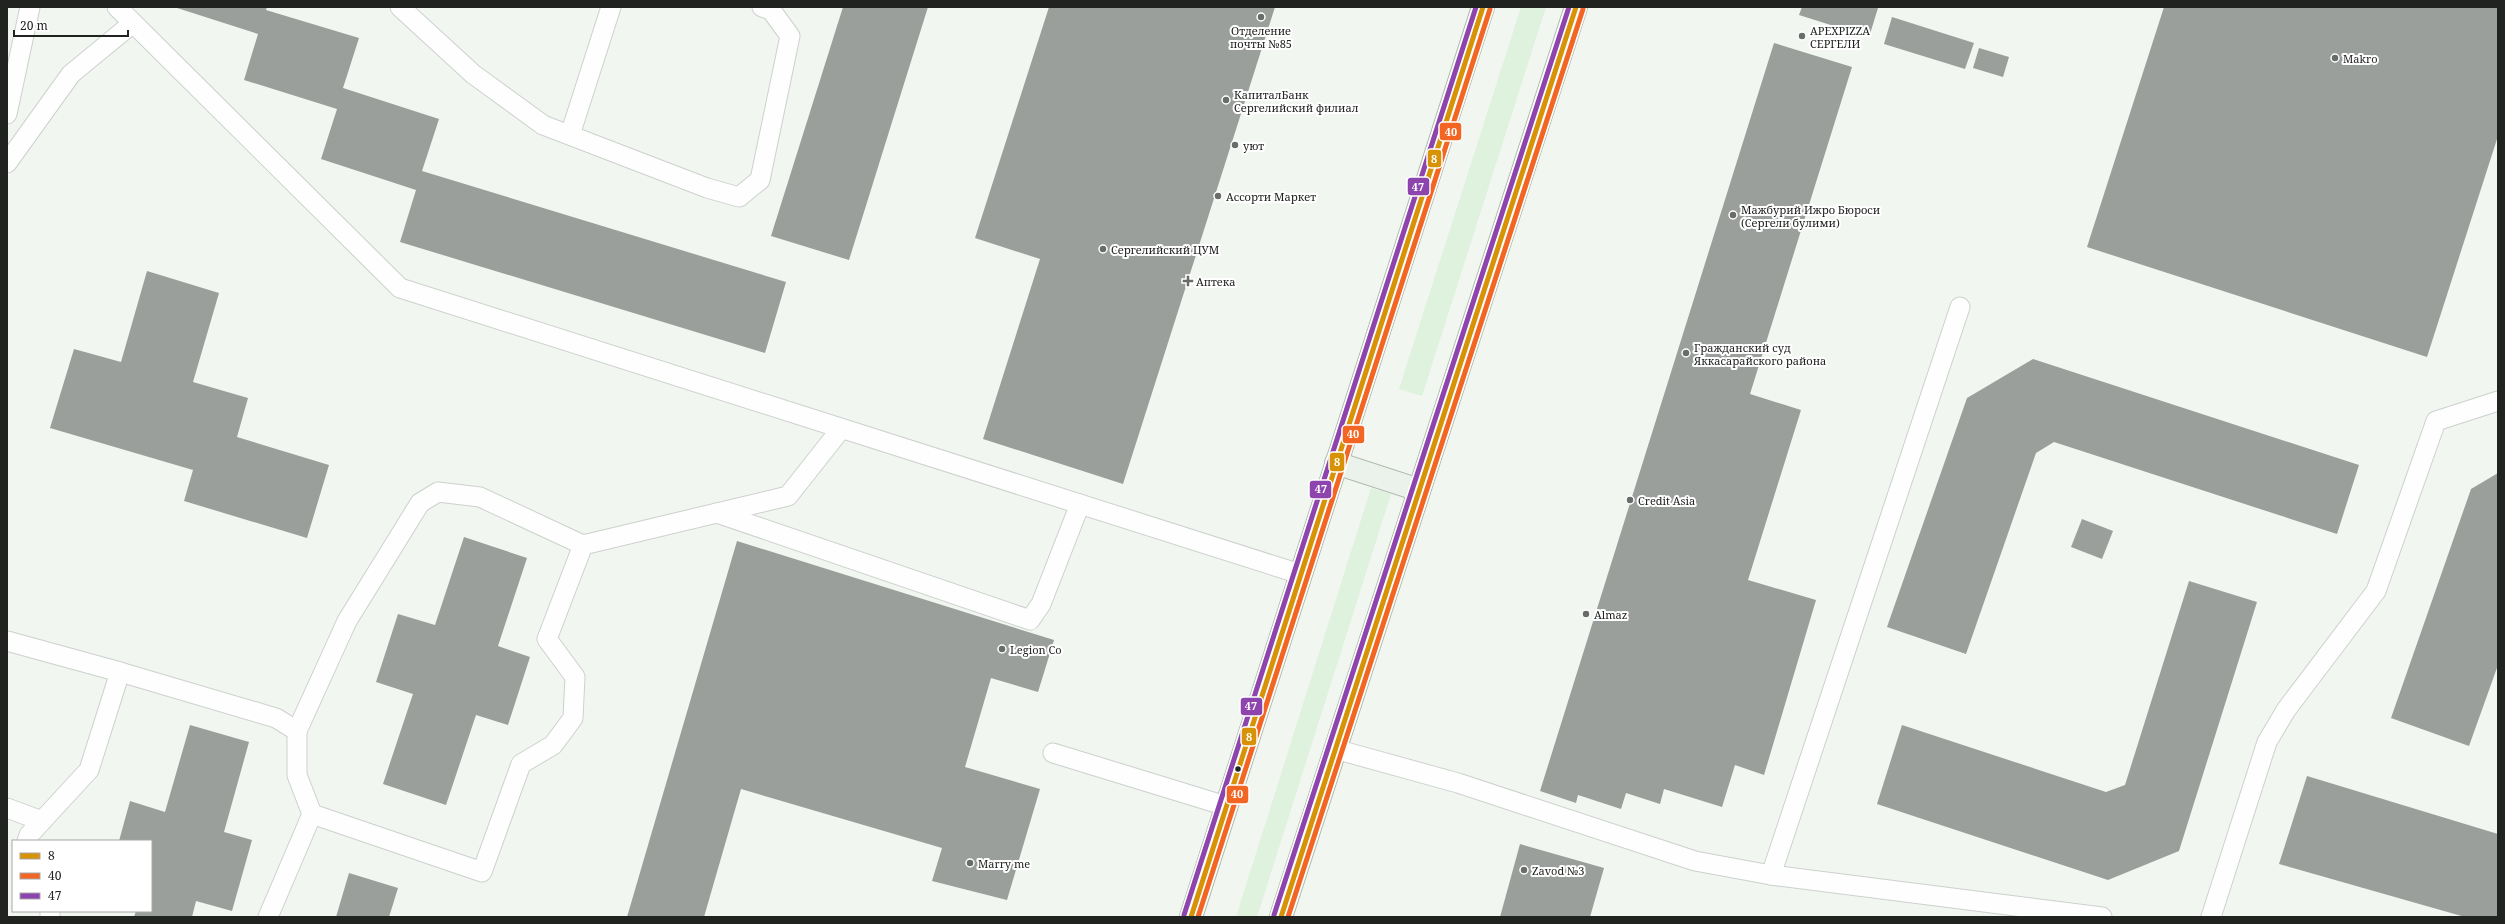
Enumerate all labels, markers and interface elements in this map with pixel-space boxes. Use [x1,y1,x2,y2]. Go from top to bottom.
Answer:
scale bar [14,12,128,38]
marker: Отделение почты №85 [1256,12,1266,22]
text: 20 m [20,17,48,34]
place label: Отделение почты №85 [1230,23,1292,51]
place label: APEXPIZZA СЕРГЕЛИ [1810,23,1870,51]
marker: APEXPIZZA СЕРГЕЛИ [1797,31,1807,41]
place label: Makro [2343,51,2377,66]
marker: Makro [2330,53,2340,63]
place label: КапиталБанк Сергелийский филиал [1234,87,1359,115]
marker: КапиталБанк Сергелийский филиал [1221,95,1231,105]
line badge: 40 [1439,122,1462,141]
text: 40 [1445,124,1457,139]
place label: уют [1243,138,1264,153]
marker: уют [1230,140,1240,150]
line badge: 8 [1427,149,1442,168]
text: 8 [1431,151,1437,166]
line badge: 47 [1407,177,1430,196]
text: 47 [1412,179,1424,194]
place label: Ассорти Маркет [1226,189,1316,204]
marker: Ассорти Маркет [1213,191,1223,201]
place label: Мажбурий Ижро Бюроси (Сергели булими) [1741,202,1880,230]
marker: Мажбурий Ижро Бюроси (Сергели булими) [1728,210,1738,220]
place label: Сергелийский ЦУМ [1111,242,1220,257]
marker: Сергелийский ЦУМ [1098,244,1108,254]
place label: Аптека [1196,274,1236,289]
marker: Аптека [1183,276,1193,286]
place label: Гражданский суд Яккасарайского района [1693,340,1826,368]
marker: Гражданский суд Яккасарайского района [1681,348,1691,358]
line badge: 40 [1342,425,1365,444]
text: 40 [1347,426,1359,441]
line badge: 8 [1329,452,1345,472]
text: 8 [1334,454,1340,469]
line badge: 47 [1309,480,1332,499]
text: 47 [1315,481,1327,496]
place label: Credit Asia [1638,493,1695,508]
marker: Credit Asia [1625,495,1635,505]
place label: Almaz [1594,607,1627,622]
marker: Almaz [1581,609,1591,619]
place label: Legion Co [1010,642,1062,657]
marker: Legion Co [997,644,1007,654]
line badge: 47 [1240,697,1263,716]
text: 47 [1245,698,1257,713]
line badge: 8 [1241,727,1257,746]
text: 8 [1246,729,1252,744]
unlabelled marker [1233,764,1243,774]
line badge: 40 [1226,785,1249,804]
text: 40 [1231,786,1243,801]
legend [12,840,152,912]
text: 8 [48,847,55,864]
place label: Marry me [978,856,1030,871]
marker: Marry me [965,858,975,868]
place label: Zavod №3 [1532,863,1584,878]
marker: Zavod №3 [1519,865,1529,875]
text: 40 [48,867,62,884]
text: 47 [48,887,62,904]

